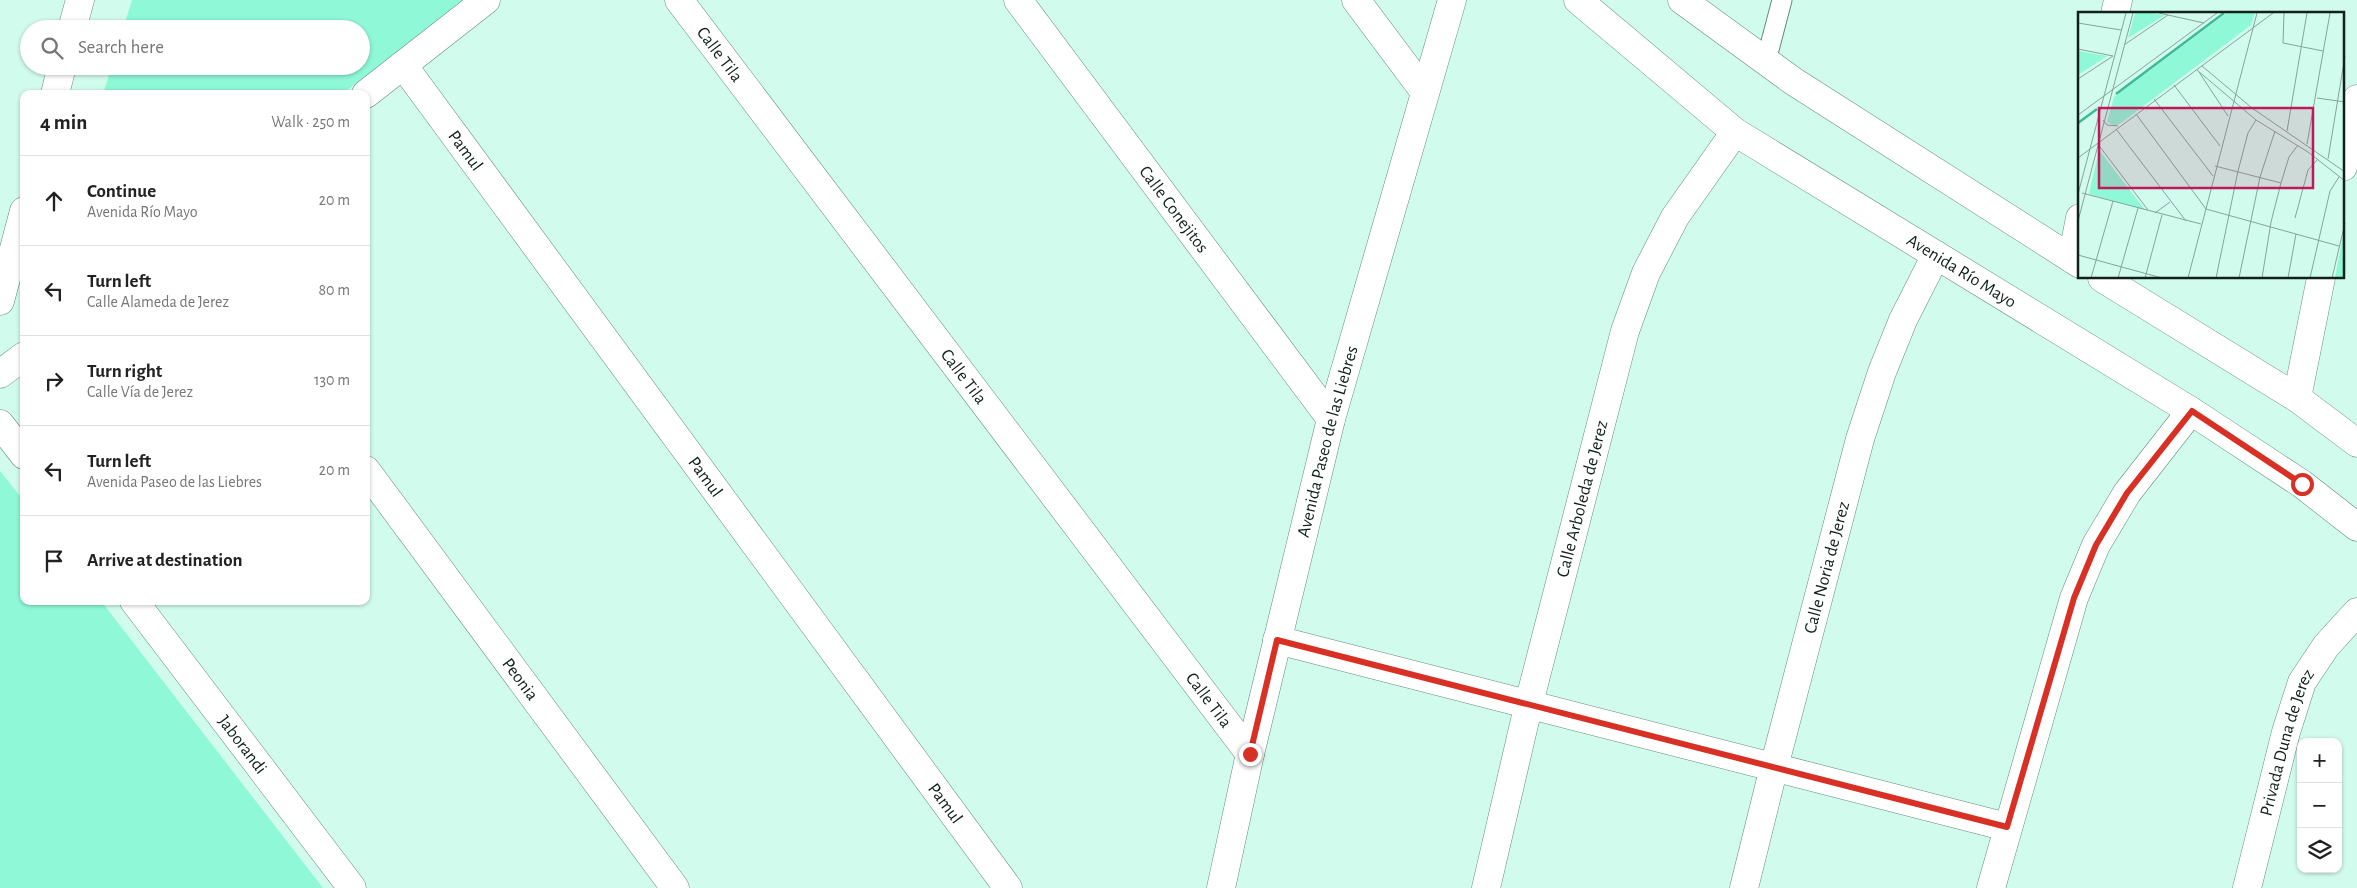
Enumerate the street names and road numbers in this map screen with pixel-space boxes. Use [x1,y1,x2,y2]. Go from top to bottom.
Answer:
street label: Calle Tila [693,24,746,86]
street label: Pamul [444,128,486,174]
street label: Calle Conejitos [1135,163,1212,256]
street label: Avenida Río Mayo [1903,231,2019,312]
street label: Avenida Paseo de las Liebres [1295,344,1362,539]
street label: Calle Tila [937,346,990,408]
street label: Calle Arboleda de Jerez [1554,419,1612,579]
street label: Pamul [684,454,725,501]
street label: Calle Noria de Jerez [1801,500,1853,636]
street label: Peonia [498,655,541,704]
street label: Privada Duna de Jerez [2257,666,2318,818]
street label: Calle Tila [1182,670,1235,731]
street label: Jaborandi [214,712,270,778]
street label: Pamul [924,780,965,827]

